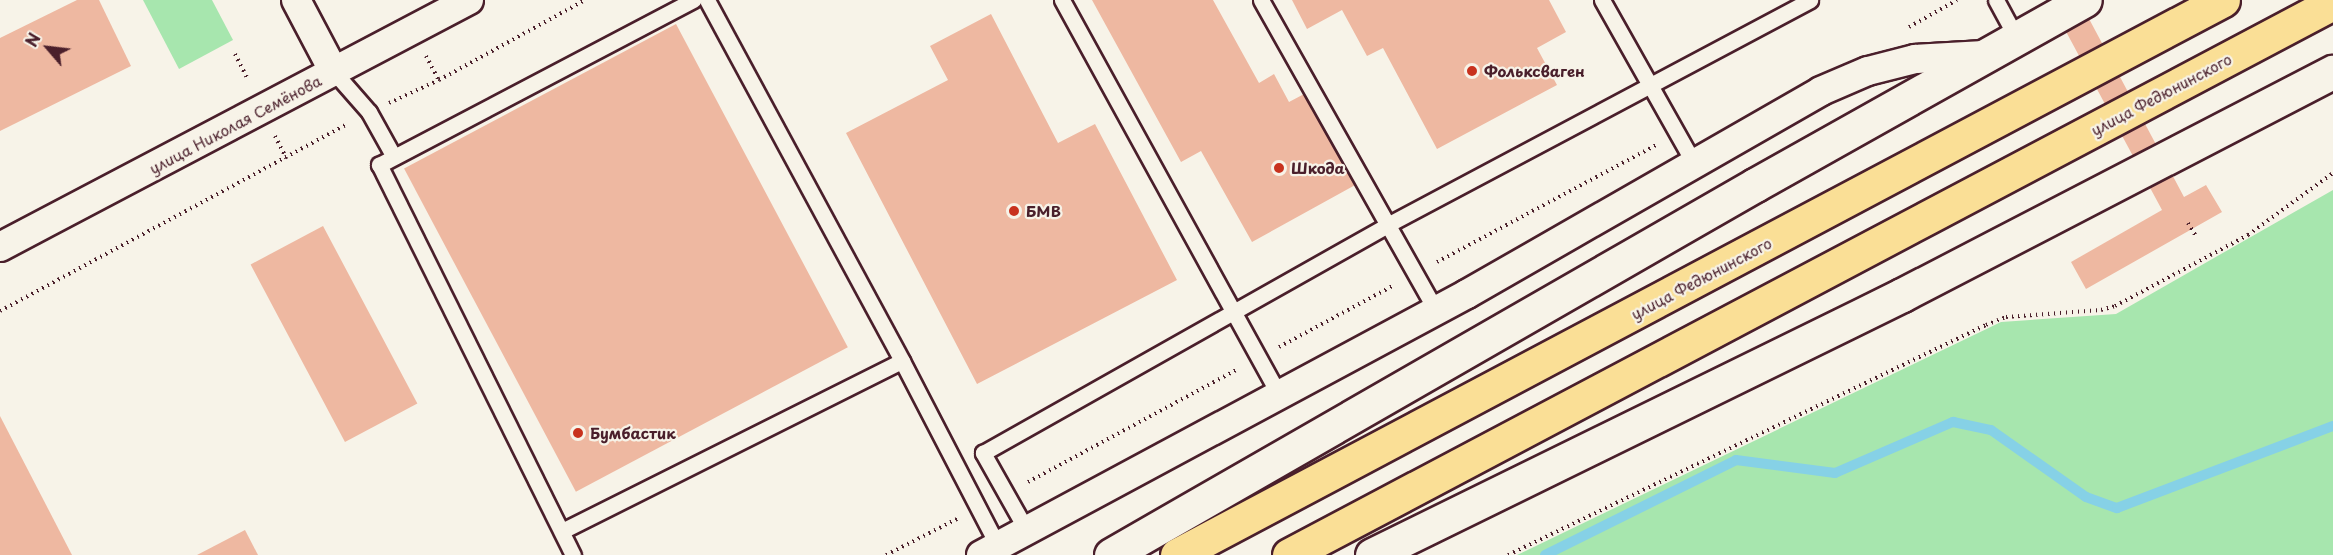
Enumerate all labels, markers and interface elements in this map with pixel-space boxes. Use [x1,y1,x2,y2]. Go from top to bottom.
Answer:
north arrow [18,18,78,78]
text: N [19,28,46,51]
street label: улица Федюнинского [2087,49,2235,139]
place label: Фольксваген [1484,62,1585,80]
marker: Фольксваген [1465,64,1479,78]
street label: улица Николая Семёнова [146,71,324,177]
place label: Шкода [1291,159,1345,177]
marker: Шкода [1272,161,1286,175]
place label: БМВ [1026,202,1061,220]
marker: БМВ [1007,204,1021,218]
street label: улица Федюнинского [1627,233,1775,323]
place label: Бумбастик [590,424,676,442]
marker: Бумбастик [571,426,585,440]

